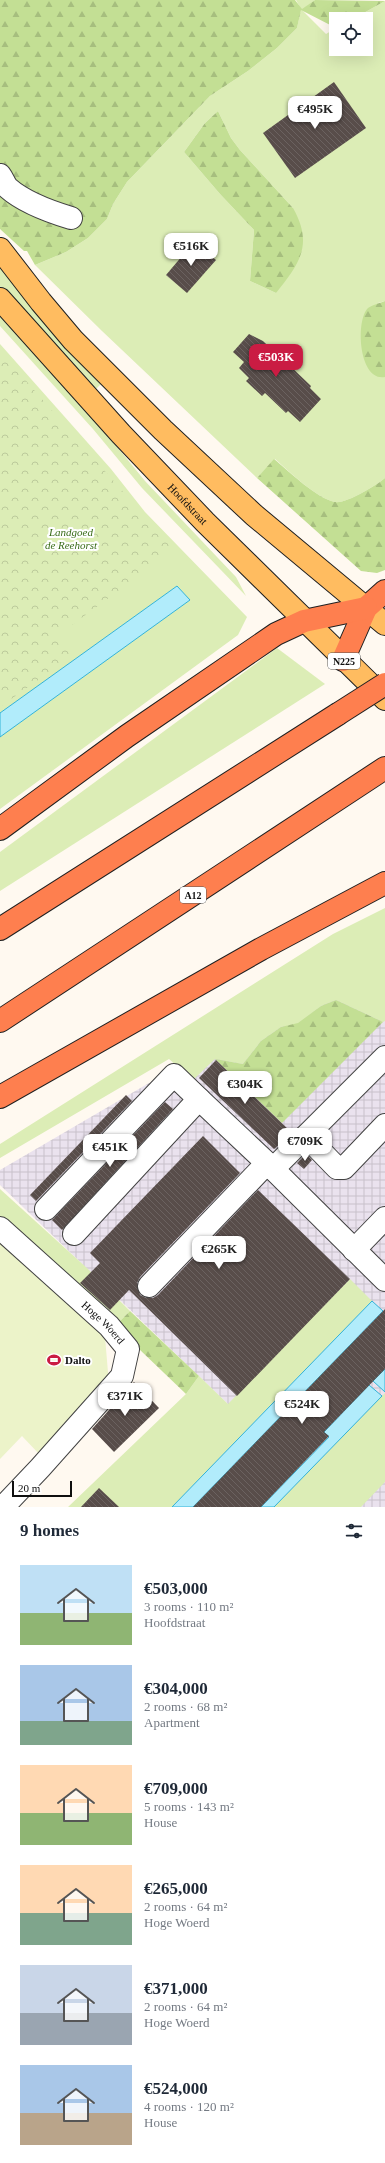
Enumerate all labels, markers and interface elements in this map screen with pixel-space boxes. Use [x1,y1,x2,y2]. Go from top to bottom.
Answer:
map controls [329,12,373,56]
button: locate [329,12,373,56]
pin: €495K [287,96,343,130]
text: €495K [297,101,333,116]
pin: €516K [163,233,219,267]
text: €516K [173,238,209,253]
pin: €503K [248,344,304,378]
text: €503K [258,349,294,364]
street label: Hoofdstraat [165,481,210,527]
park label: Landgoed de Reehorst [45,526,98,551]
road number: N225 [328,653,360,669]
road number: A12 [180,887,206,903]
pin: €304K [217,1071,273,1105]
text: €304K [227,1076,263,1091]
pin: €709K [277,1128,333,1162]
text: €709K [287,1133,323,1148]
pin: €451K [82,1134,138,1168]
text: €451K [92,1139,128,1154]
pin: €265K [191,1236,247,1270]
text: €265K [201,1241,237,1256]
street label: Hoge Woerd [79,1299,127,1347]
sports icon: Dalto [46,1352,62,1368]
place label: Dalto [65,1354,91,1366]
pin: €371K [97,1383,153,1417]
text: €371K [107,1388,143,1403]
pin: €524K [274,1391,330,1425]
text: €524K [284,1396,320,1411]
scale bar [12,1479,72,1498]
text: 20 m [18,1482,40,1494]
icon: filters [343,1520,365,1542]
text: 9 homes [20,1521,79,1540]
text: €503,000 [144,1579,208,1598]
icon: home [52,1581,100,1629]
text: 3 rooms · 110 m² [144,1599,233,1614]
text: Hoofdstraat [144,1615,205,1630]
text: €304,000 [144,1679,208,1698]
icon: home [52,1681,100,1729]
text: 2 rooms · 68 m² [144,1699,227,1714]
text: Apartment [144,1715,200,1730]
text: €709,000 [144,1779,208,1798]
icon: home [52,1781,100,1829]
text: 5 rooms · 143 m² [144,1799,234,1814]
text: House [144,1815,177,1830]
text: €265,000 [144,1879,208,1898]
icon: home [52,1881,100,1929]
text: 2 rooms · 64 m² [144,1899,227,1914]
text: Hoge Woerd [144,1915,210,1930]
text: €371,000 [144,1979,208,1998]
icon: home [52,1981,100,2029]
text: 2 rooms · 64 m² [144,1999,227,2014]
text: Hoge Woerd [144,2015,210,2030]
text: €524,000 [144,2079,208,2098]
icon: home [52,2081,100,2129]
text: 4 rooms · 120 m² [144,2099,234,2114]
text: House [144,2115,177,2130]

